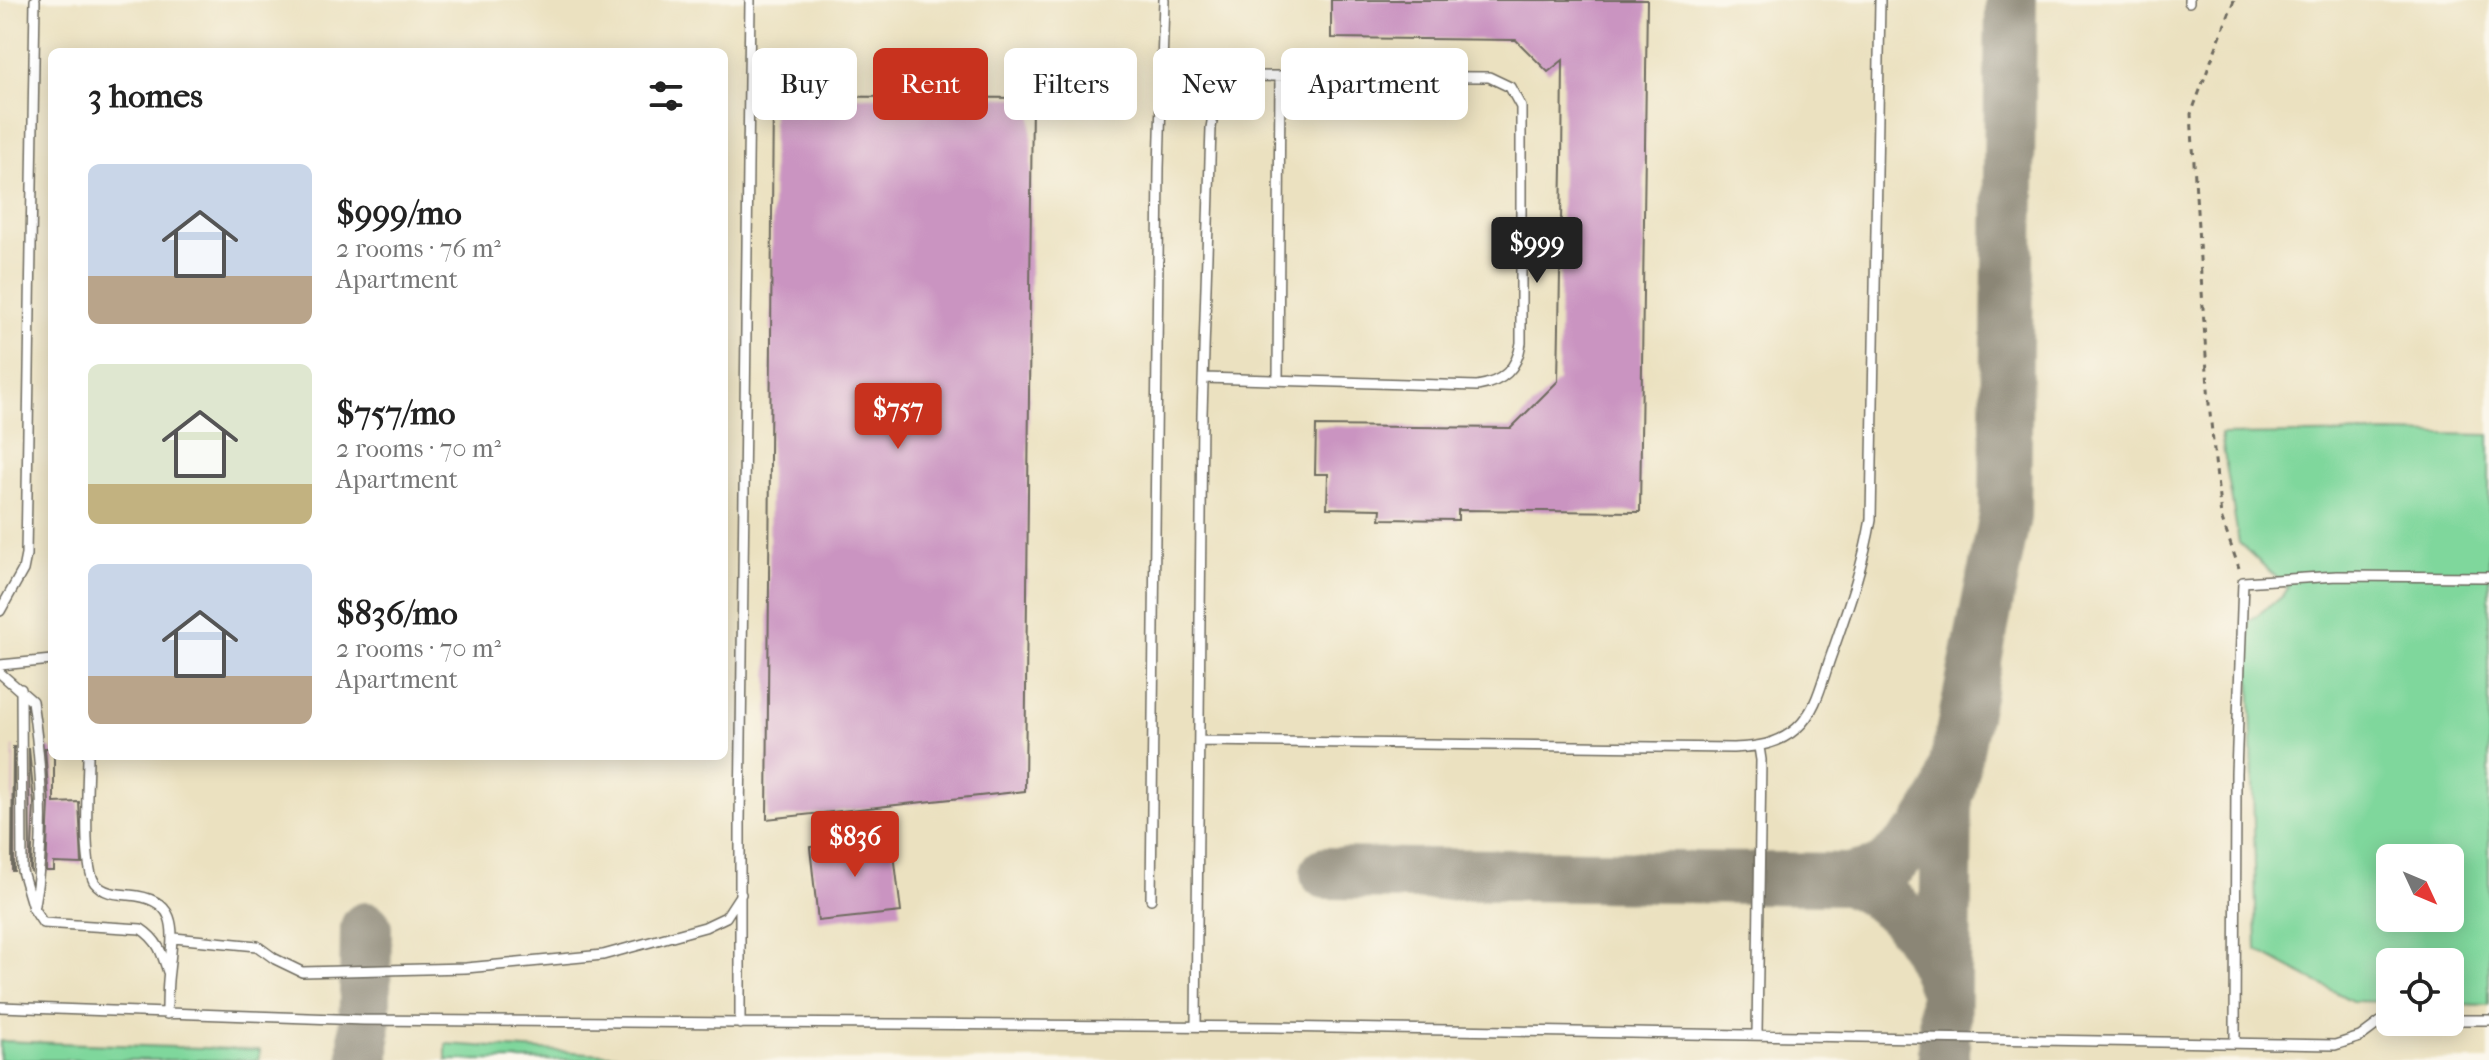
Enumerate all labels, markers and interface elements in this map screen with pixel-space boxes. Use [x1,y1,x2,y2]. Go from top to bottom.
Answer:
chip: Buy [752,48,857,120]
chip: Rent [873,48,988,120]
chip: Filters [1004,48,1137,120]
chip: New [1153,48,1265,120]
chip: Apartment [1281,48,1468,120]
icon: filters [644,74,688,118]
text: 3 homes [88,76,203,116]
text: $999/mo [336,193,462,233]
icon: home [152,196,248,292]
pin: $999 [1490,217,1584,285]
text: $999 [1509,227,1565,258]
text: 2 rooms · 76 m² [336,233,501,264]
text: Apartment [336,264,458,295]
pin: $757 [851,383,945,451]
text: $757/mo [336,393,456,433]
text: $757 [873,393,923,424]
icon: home [152,396,248,492]
text: 2 rooms · 70 m² [336,433,501,464]
text: Apartment [336,464,458,495]
text: $836/mo [336,593,458,633]
icon: home [152,596,248,692]
text: 2 rooms · 70 m² [336,633,501,664]
text: Apartment [336,664,458,695]
pin: $836 [808,811,902,879]
text: $836 [829,821,881,852]
north arrow [2376,844,2464,932]
map controls [2376,844,2464,1036]
button: locate [2376,948,2464,1036]

